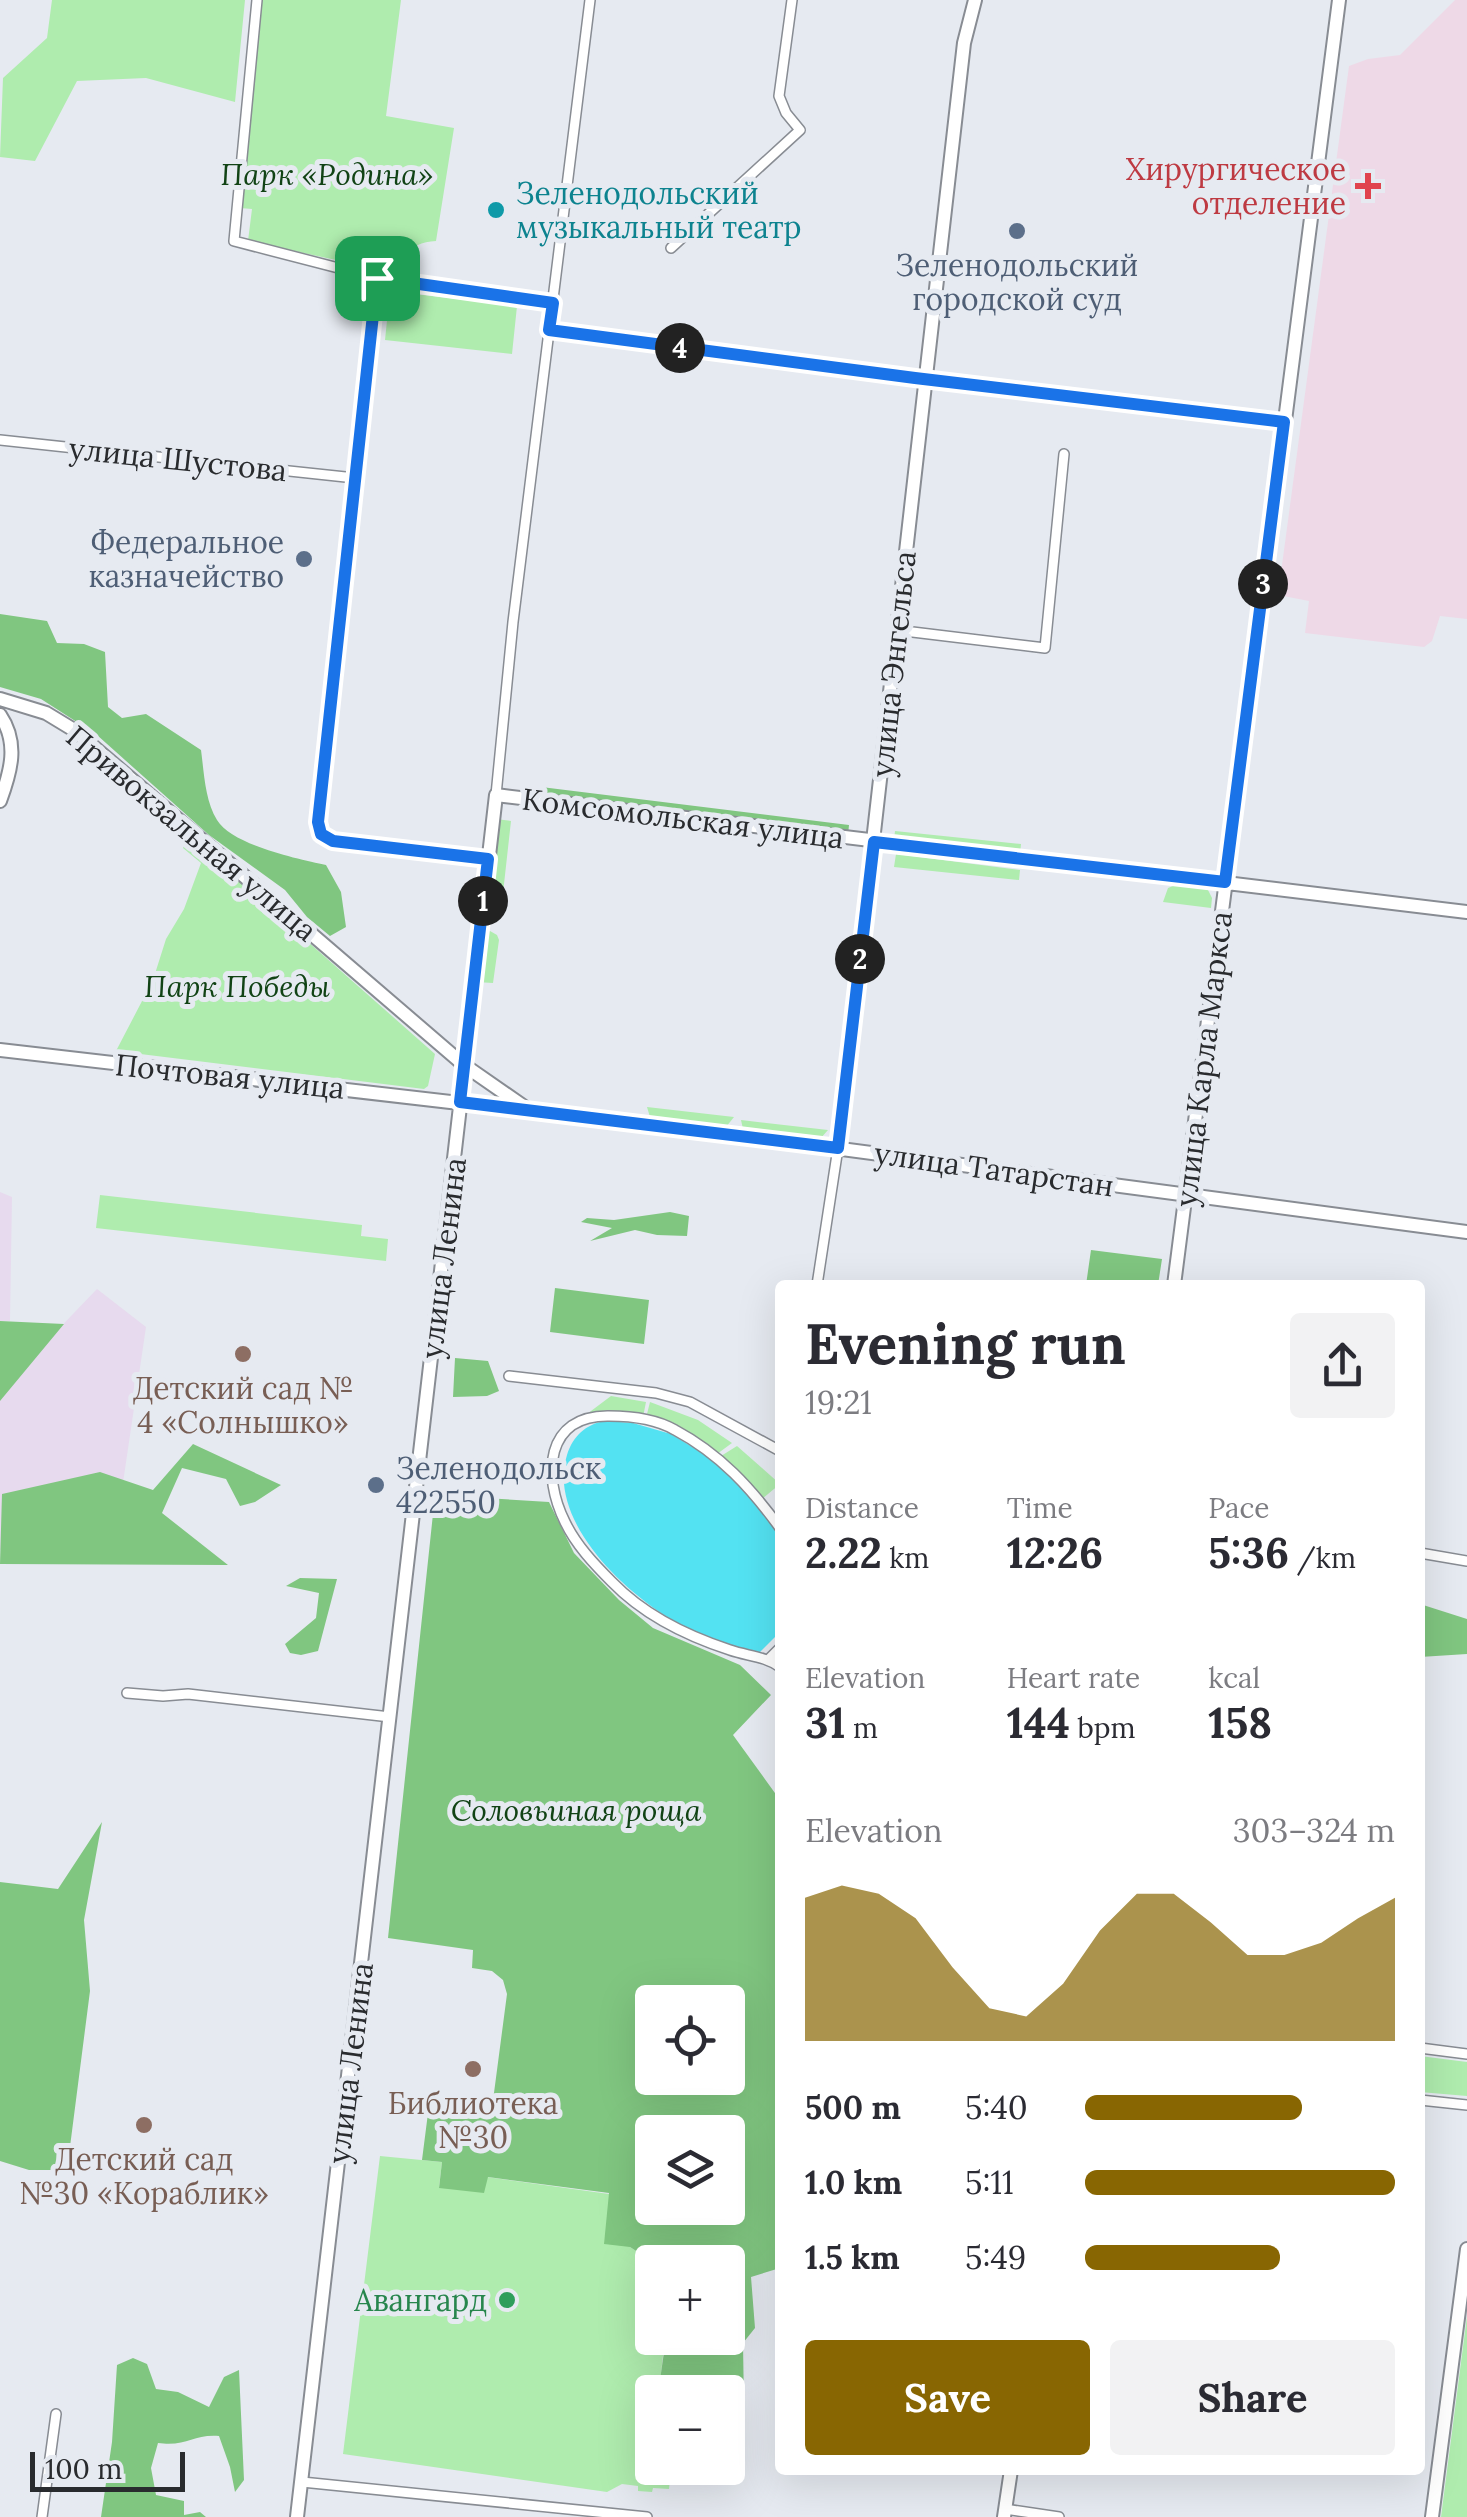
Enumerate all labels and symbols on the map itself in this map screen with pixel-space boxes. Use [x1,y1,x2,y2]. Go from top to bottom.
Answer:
place label: Хирургическое отделение [1126,150,1346,222]
park label: Парк «Родина» [221,155,433,193]
marker: Хирургическое отделение [1355,173,1381,199]
place label: Зеленодольский музыкальный театр [516,174,801,247]
marker: Зеленодольский музыкальный театр [485,199,507,221]
marker: Зеленодольский городской суд [1006,220,1028,242]
pin [335,236,420,321]
place label: Зеленодольский городской суд [896,246,1138,319]
pin: 4 [655,323,705,373]
street label: улица Шустова [67,429,289,490]
place label: Федеральное казначейство [89,523,284,595]
marker: Федеральное казначейство [293,548,315,570]
street label: улица Энгельса [862,549,925,779]
pin: 3 [1238,559,1288,609]
street label: Привокзальная улица [58,717,325,950]
street label: Комсомольская улица [520,779,846,858]
pin: 1 [458,876,508,926]
street label: улица Карла Маркса [1166,909,1241,1209]
pin: 2 [835,934,885,984]
park label: Парк Победы [144,967,330,1005]
street label: Почтовая улица [113,1045,347,1108]
street label: улица Татарстан [872,1133,1116,1206]
street label: улица Ленина [412,1155,475,1361]
marker: Детский сад № 4 «Солнышко» [232,1343,254,1365]
place label: Детский сад № 4 «Солнышко» [132,1369,354,1441]
place label: Зеленодольск 422550 [396,1449,601,1521]
marker: Зеленодольск 422550 [365,1474,387,1496]
park label: Соловьиная роща [451,1791,702,1829]
street label: улица Ленина [319,1960,382,2166]
marker: Библиотека №30 [462,2058,484,2080]
place label: Библиотека №30 [388,2084,558,2156]
marker: Детский сад №30 «Кораблик» [133,2114,155,2136]
place label: Детский сад №30 «Кораблик» [19,2140,269,2212]
place label: Авангард [353,2281,487,2319]
marker: Авангард [496,2289,518,2311]
scale bar [30,2447,185,2492]

